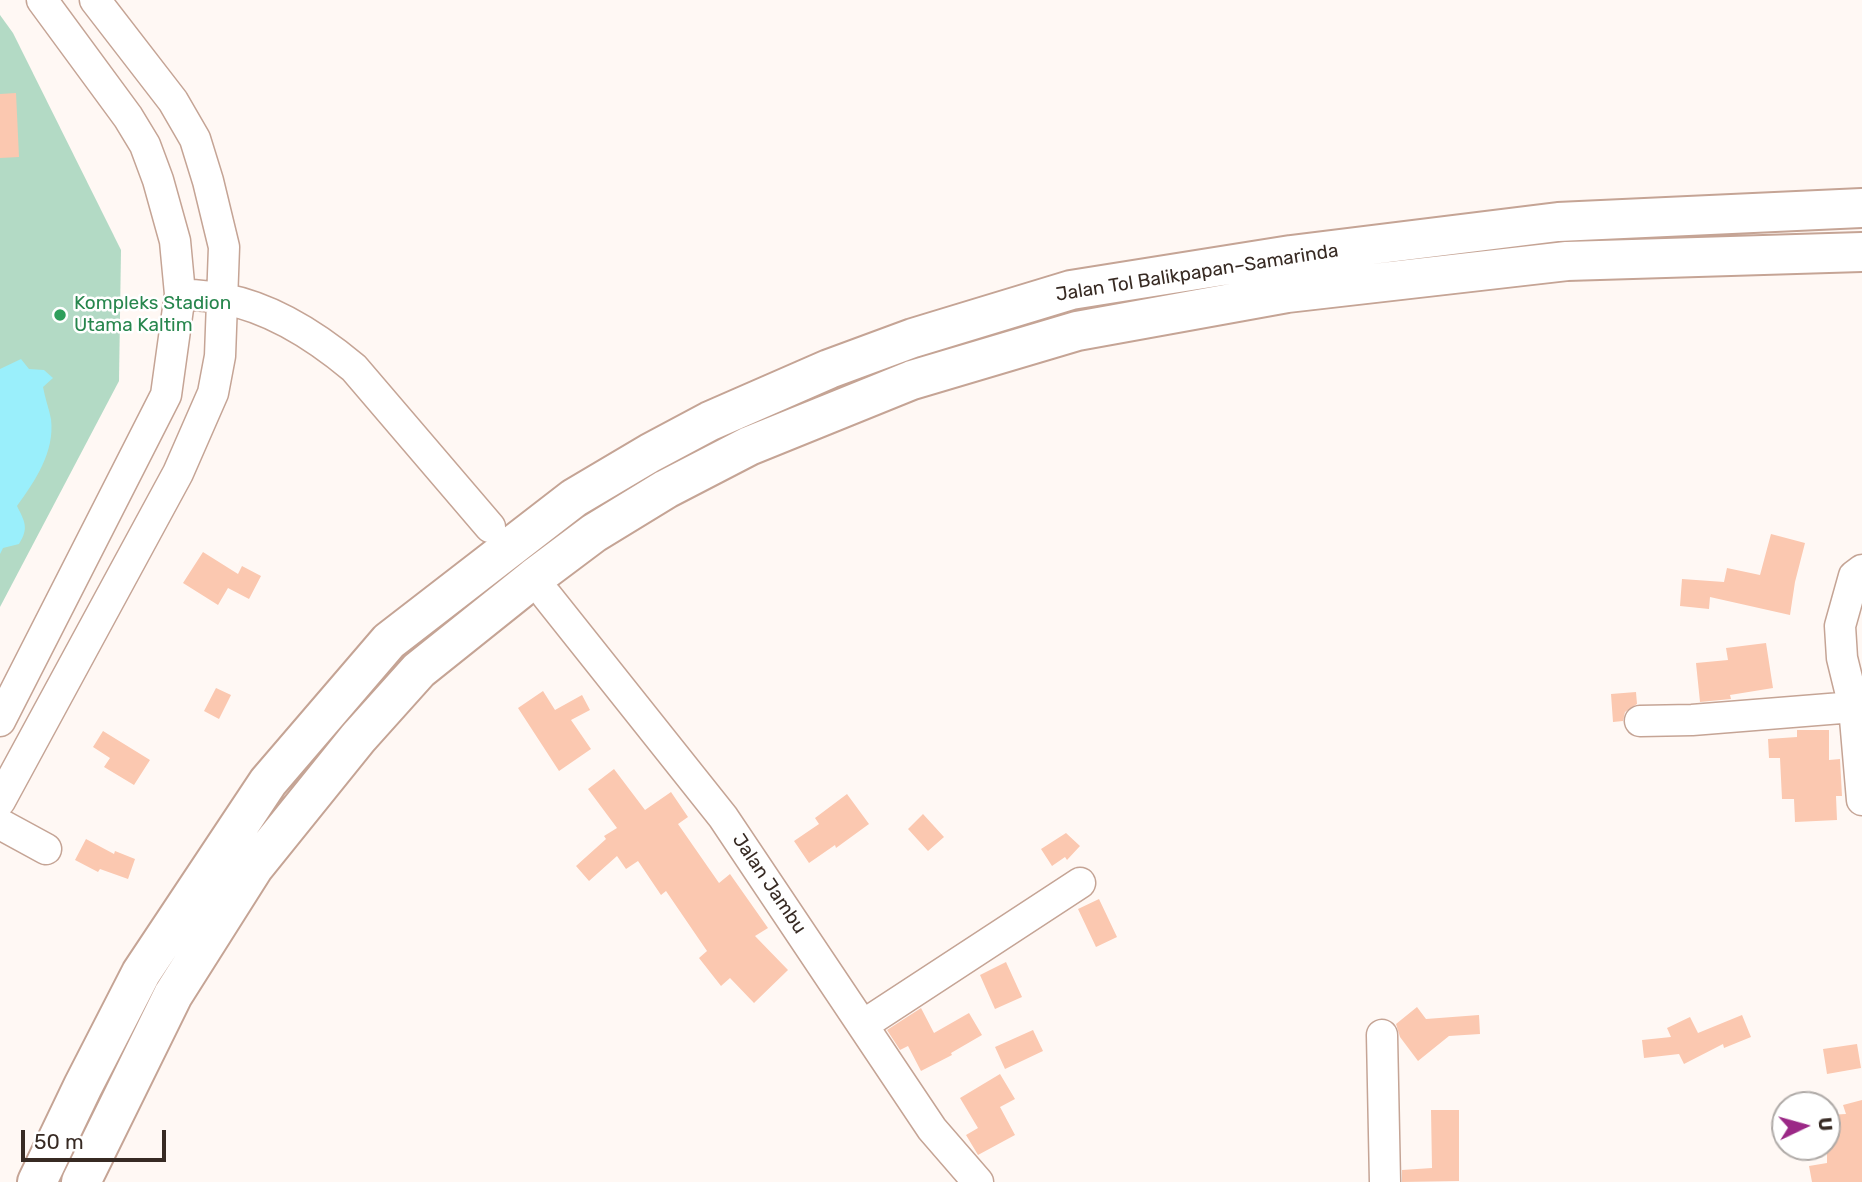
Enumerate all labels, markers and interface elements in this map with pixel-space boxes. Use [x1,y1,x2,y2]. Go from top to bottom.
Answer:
street label: Jalan Tol Balikpapan–Samarinda [1054,239,1340,307]
place label: Kompleks Stadion Utama Kaltim [74,293,231,337]
marker: Kompleks Stadion Utama Kaltim [52,307,68,323]
street label: Jalan Jambu [727,830,811,938]
north arrow [1771,1091,1841,1161]
scale bar [24,1116,170,1160]
text: U [1813,1116,1837,1132]
text: 50 m [34,1129,84,1154]

